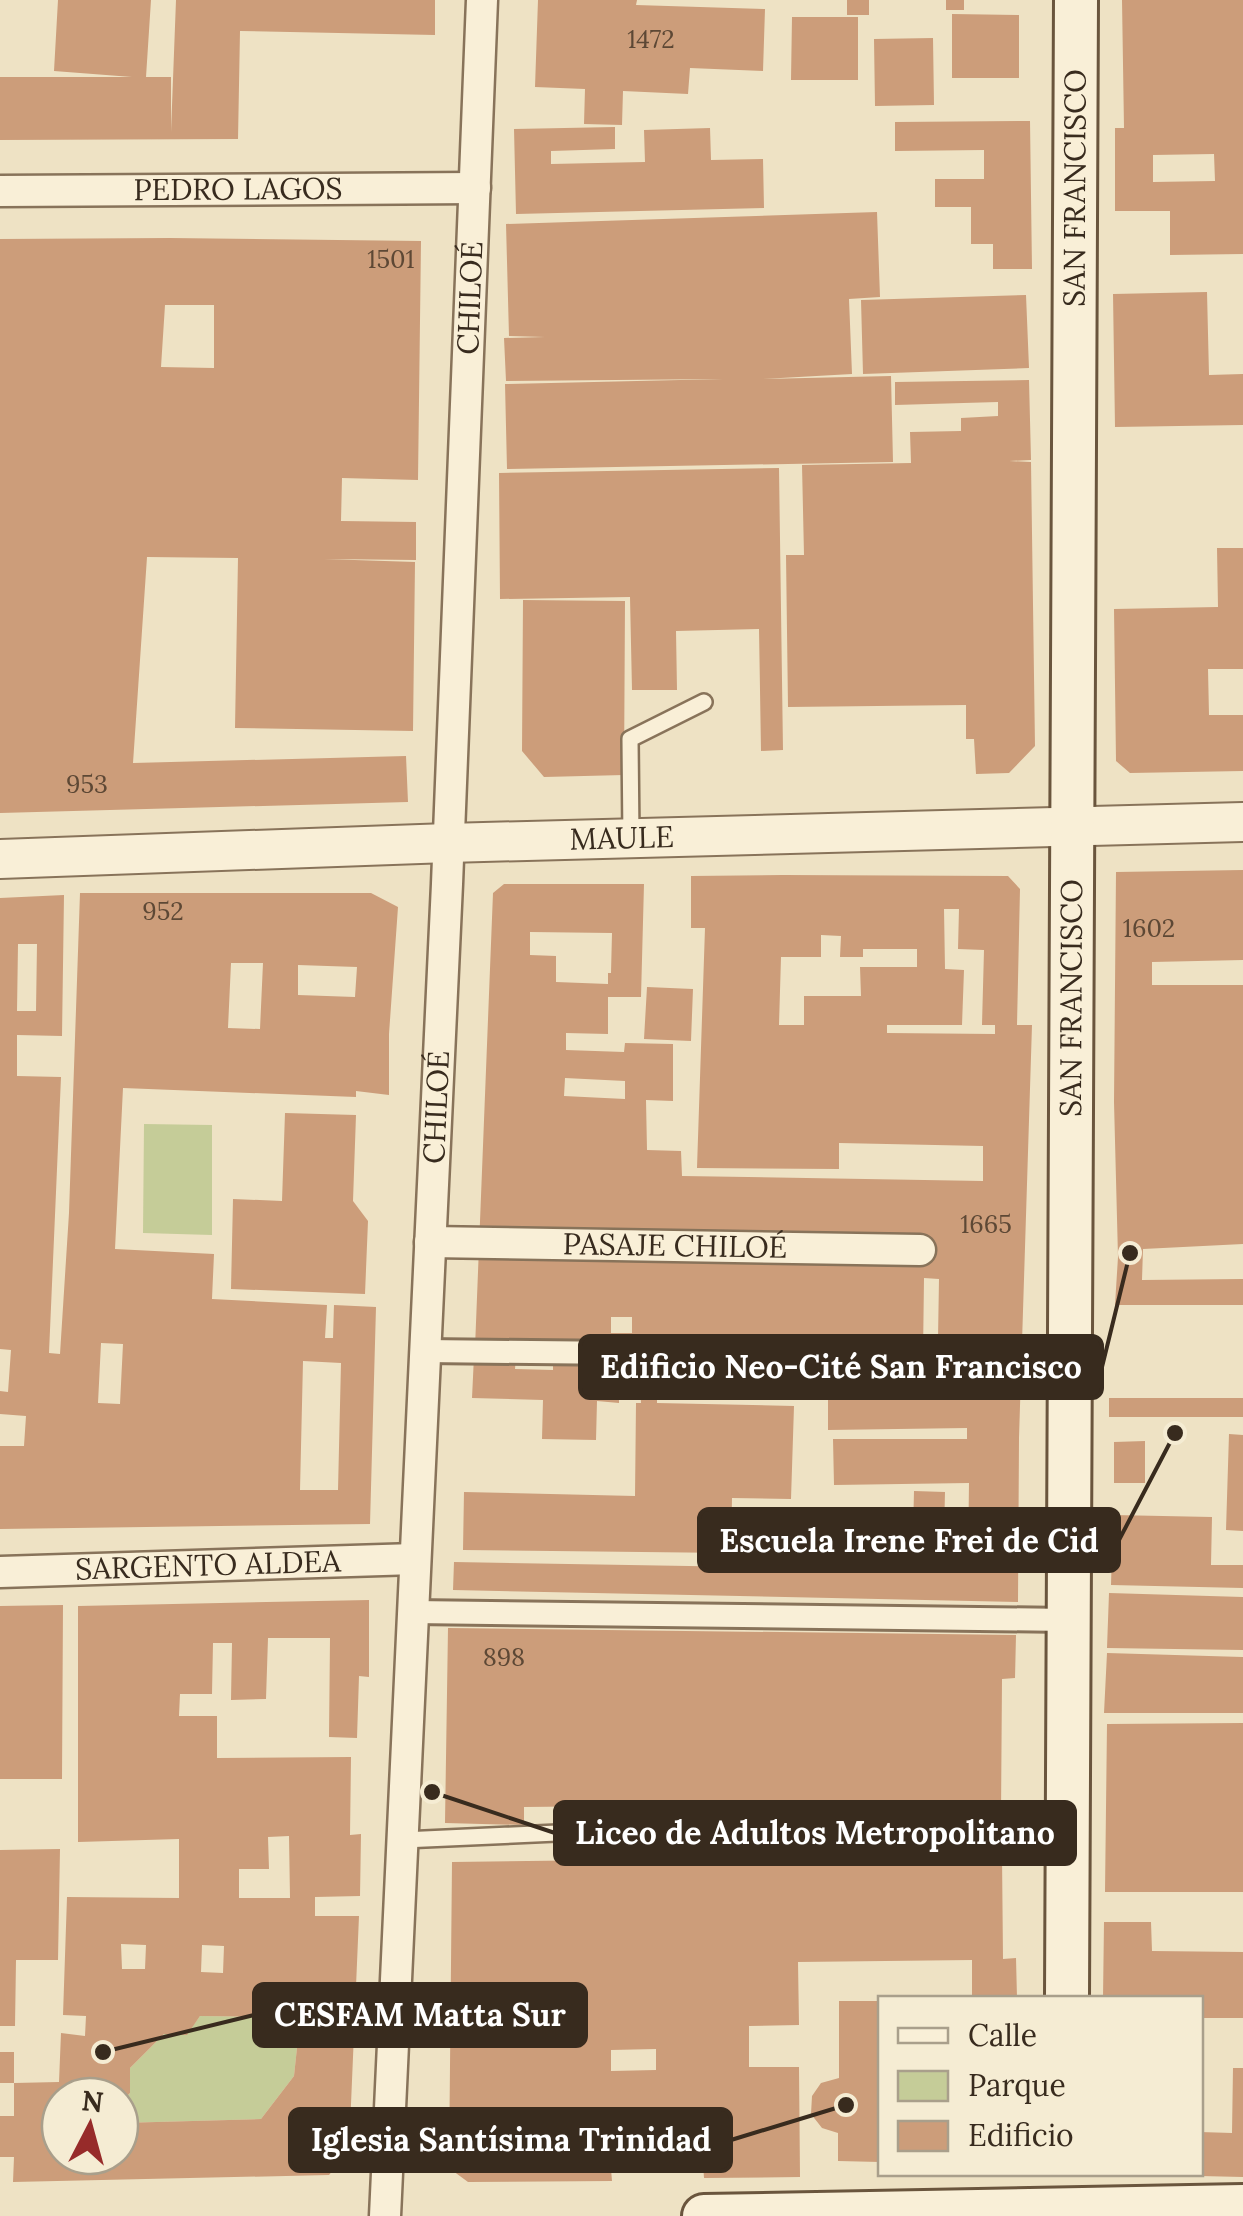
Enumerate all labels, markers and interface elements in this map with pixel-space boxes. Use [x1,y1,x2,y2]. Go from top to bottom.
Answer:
house number: 1472 [627,23,675,55]
street label: SAN FRANCISCO [1055,69,1094,307]
street label: PEDRO LAGOS [133,169,343,208]
street label: CHILOÉ [448,240,490,355]
house number: 1501 [367,243,415,275]
house number: 953 [66,768,108,800]
street label: MAULE [569,817,674,858]
street label: SAN FRANCISCO [1051,879,1090,1117]
house number: 952 [142,895,184,927]
house number: 1602 [1123,912,1175,944]
street label: CHILOÉ [414,1050,457,1165]
house number: 1665 [960,1208,1012,1240]
street label: PASAJE CHILOÉ [562,1224,787,1266]
callout: Edificio Neo-Cité San Francisco [580,1336,1102,1398]
text: Edificio Neo-Cité San Francisco [600,1346,1082,1387]
callout: Escuela Irene Frei de Cid [699,1509,1119,1571]
text: Escuela Irene Frei de Cid [719,1520,1099,1561]
street label: SARGENTO ALDEA [75,1541,342,1588]
house number: 898 [483,1641,525,1673]
callout: Liceo de Adultos Metropolitano [555,1802,1075,1864]
text: Liceo de Adultos Metropolitano [575,1812,1055,1853]
callout: CESFAM Matta Sur [254,1984,586,2046]
text: CESFAM Matta Sur [274,1994,567,2035]
legend [878,1996,1203,2176]
text: Calle [968,2016,1037,2054]
text: Parque [968,2066,1066,2104]
north arrow [40,2076,140,2176]
text: N [80,2082,105,2120]
callout: Iglesia Santísima Trinidad [290,2109,731,2171]
text: Edificio [968,2116,1074,2154]
text: Iglesia Santísima Trinidad [311,2119,711,2160]

